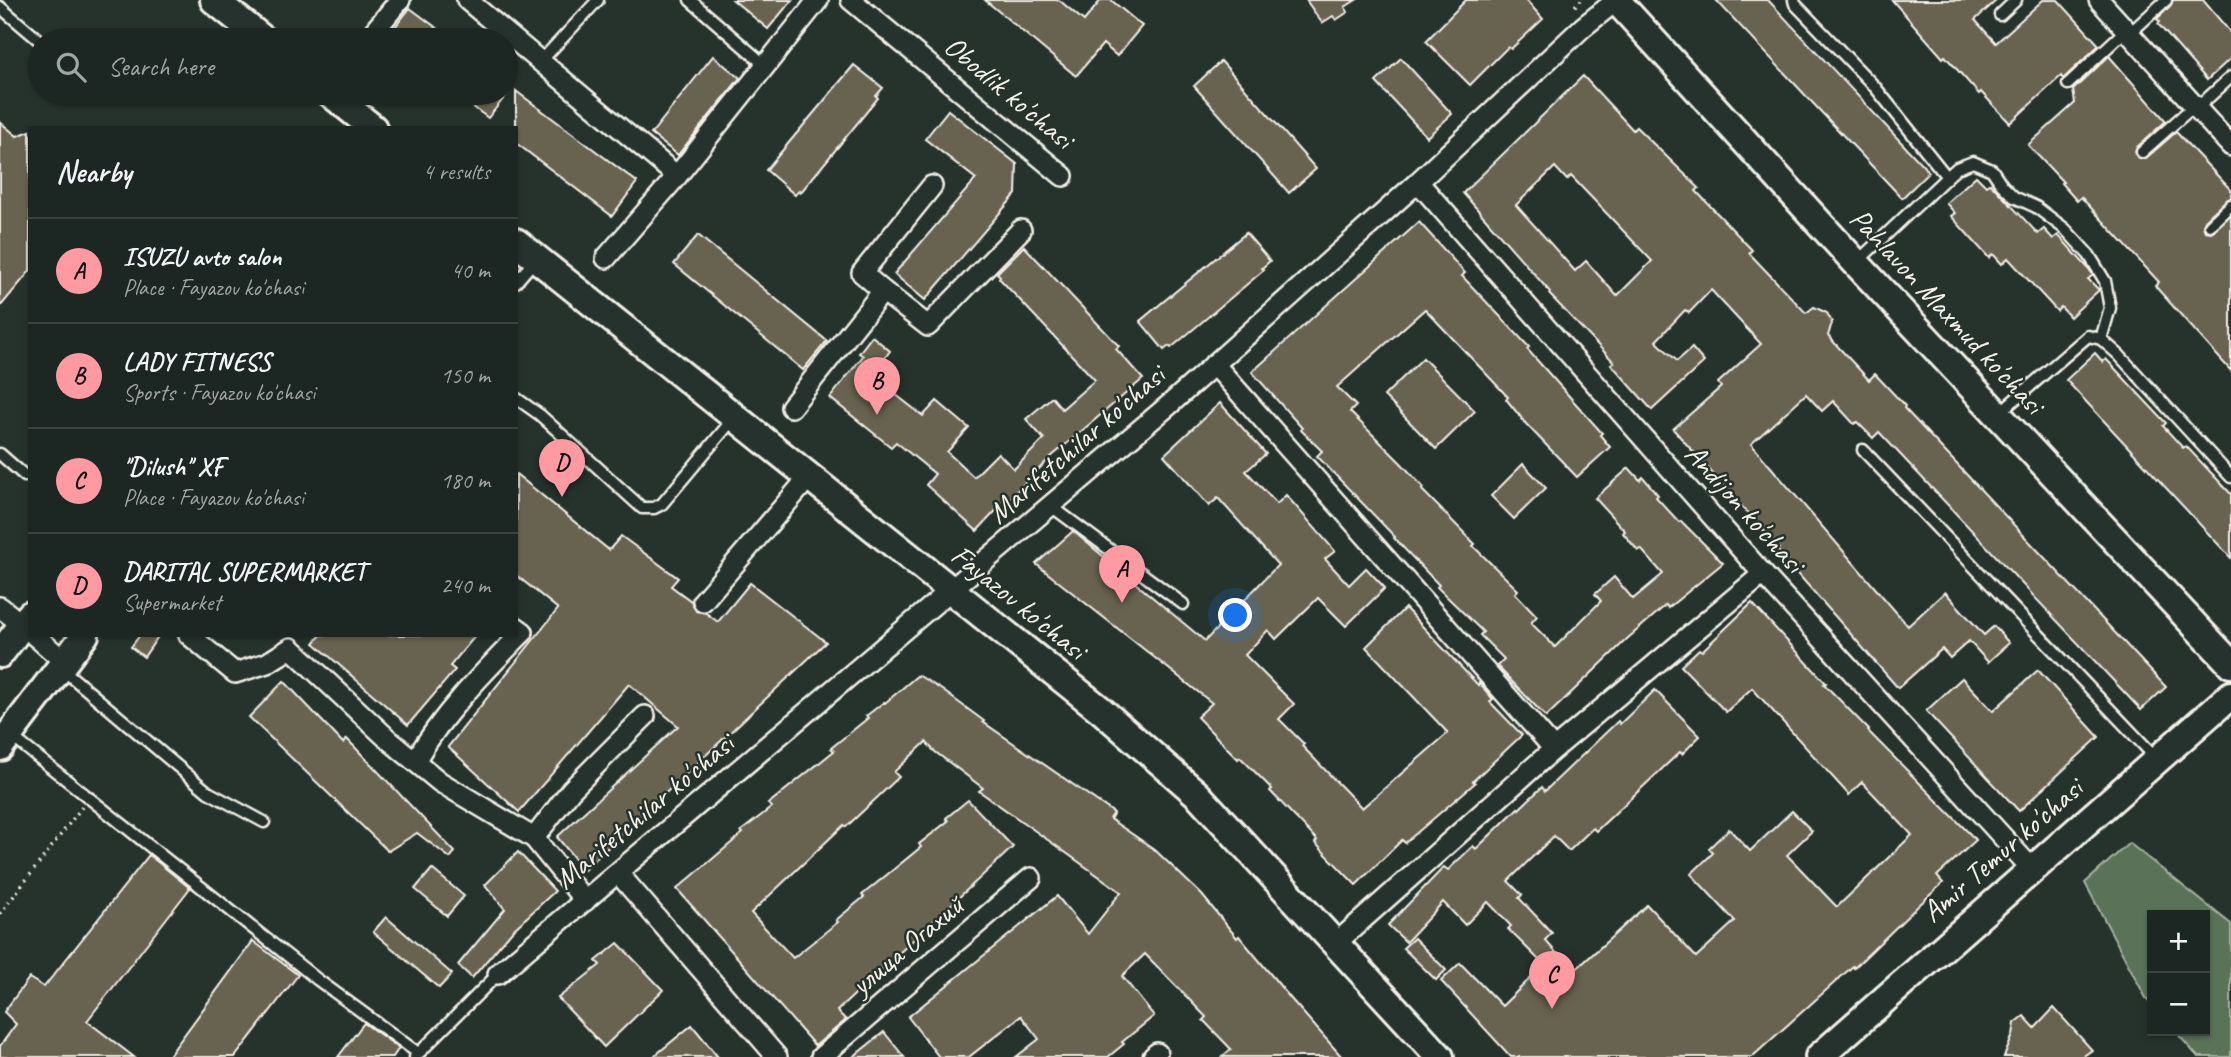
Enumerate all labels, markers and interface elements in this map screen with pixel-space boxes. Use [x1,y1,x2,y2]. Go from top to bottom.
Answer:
street label: Obodlik ko'chasi [936,27,1084,159]
search box [28,28,518,105]
icon: search [52,48,90,86]
text: Search here [108,50,214,83]
text: Nearby [56,153,132,191]
text: 4 results [423,157,490,186]
street label: Pahlavon Maxmud ko'chasi [1842,200,2055,425]
text: ISUZU avto salon [123,240,281,273]
text: A [73,256,85,285]
text: 40 m [451,256,490,285]
text: Place · Fayazov ko'chasi [123,273,304,302]
text: LADY FITNESS [123,345,271,378]
street label: Marifetchilar ko'chasi [979,354,1175,531]
pin: B [854,357,900,415]
text: B [73,361,85,390]
text: 150 m [441,361,490,390]
text: Sports · Fayazov ko'chasi [123,378,315,407]
street label: Andijon ko'chasi [1677,435,1815,583]
pin: D [539,439,585,497]
text: ''Dilush'' XF [123,450,224,483]
text: C [74,466,84,495]
text: 180 m [441,466,490,495]
text: Place · Fayazov ko'chasi [123,483,304,512]
street label: Fayazov ko'chasi [944,536,1097,670]
pin: A [1099,545,1145,603]
text: DARITAL SUPERMARKET [123,555,366,588]
text: D [72,571,86,600]
text: 240 m [441,571,490,600]
text: Supermarket [123,588,221,617]
your location [1218,598,1252,632]
street label: Marifetchilar ko'chasi [546,723,744,897]
street label: Amir Temur ko'chasi [1914,767,2093,930]
street label: улица Огахий [841,886,973,1005]
map controls [2147,910,2210,1036]
button: + [2147,910,2210,973]
pin: C [1529,951,1575,1009]
button: − [2147,973,2210,1036]

